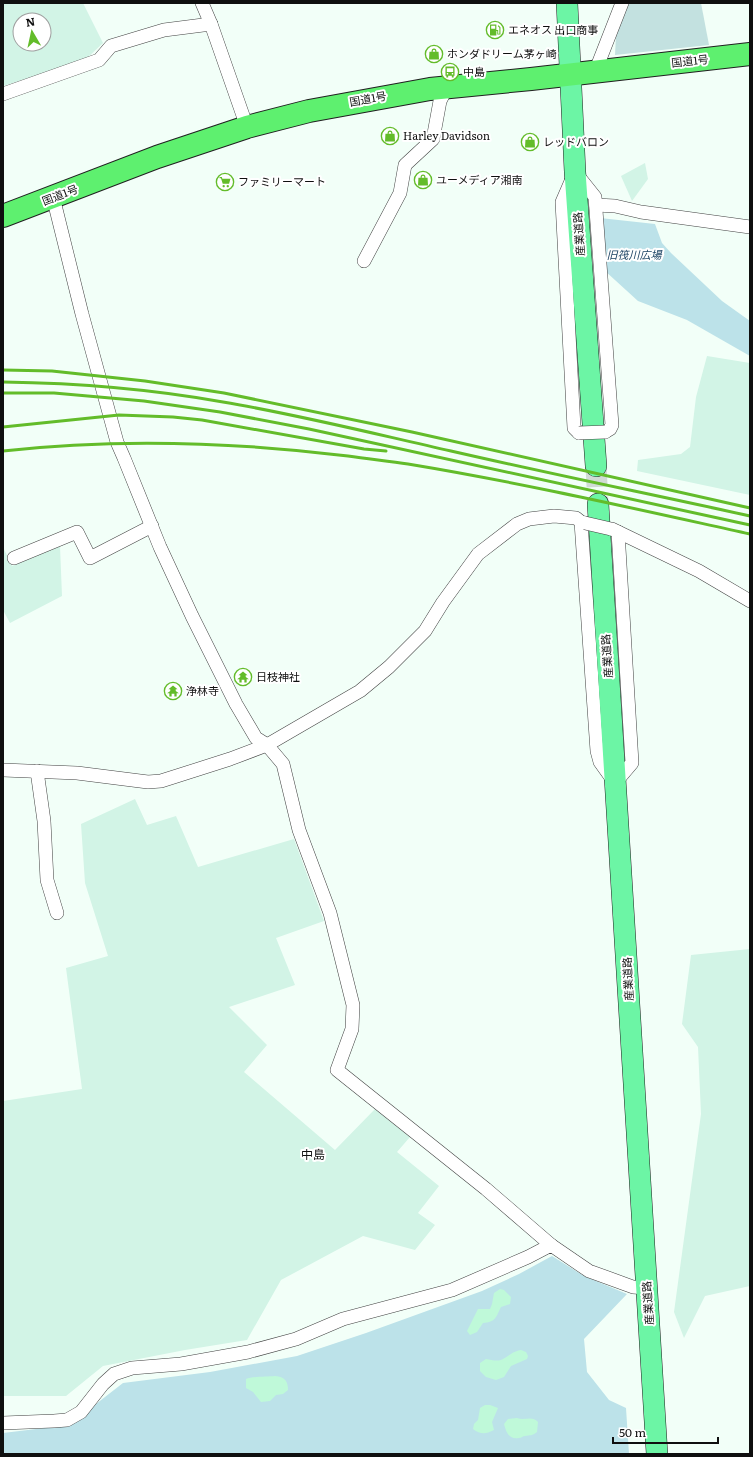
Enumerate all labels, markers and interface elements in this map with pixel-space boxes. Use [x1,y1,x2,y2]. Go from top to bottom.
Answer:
north arrow [12,12,52,52]
text: N [24,13,36,30]
fuel station icon: エネオス 出口商事 [485,20,505,40]
place label: エネオス 出口商事 [508,21,598,37]
shop icon: ホンダドリーム茅ヶ崎 [424,44,444,64]
place label: ホンダドリーム茅ヶ崎 [447,45,557,61]
street label: 国道1号 [670,50,709,70]
bus stop icon: 中島 [440,62,460,82]
place label: 中島 [463,63,485,79]
street label: 国道1号 [348,87,388,109]
shop icon: Harley Davidson [380,126,400,146]
place label: Harley Davidson [403,127,490,143]
shop icon: レッドバロン [520,132,540,152]
place label: レッドバロン [543,133,609,149]
shop icon: ユーメディア湘南 [413,170,433,190]
place label: ユーメディア湘南 [436,171,523,187]
supermarket icon: ファミリーマート [215,172,235,192]
place label: ファミリーマート [238,173,326,189]
street label: 国道1号 [39,180,80,208]
street label: 産業道路 [568,212,588,257]
park label: 旧筏川広場 [607,246,663,262]
street label: 産業道路 [596,634,616,679]
temple icon: 日枝神社 [233,667,253,687]
place label: 日枝神社 [256,668,300,684]
temple icon: 浄林寺 [163,681,183,701]
place label: 浄林寺 [186,682,219,698]
street label: 産業道路 [618,957,636,1001]
district label: 中島 [301,1145,325,1163]
street label: 産業道路 [637,1281,657,1326]
scale bar [613,1419,718,1445]
text: 50 m [619,1423,646,1441]

